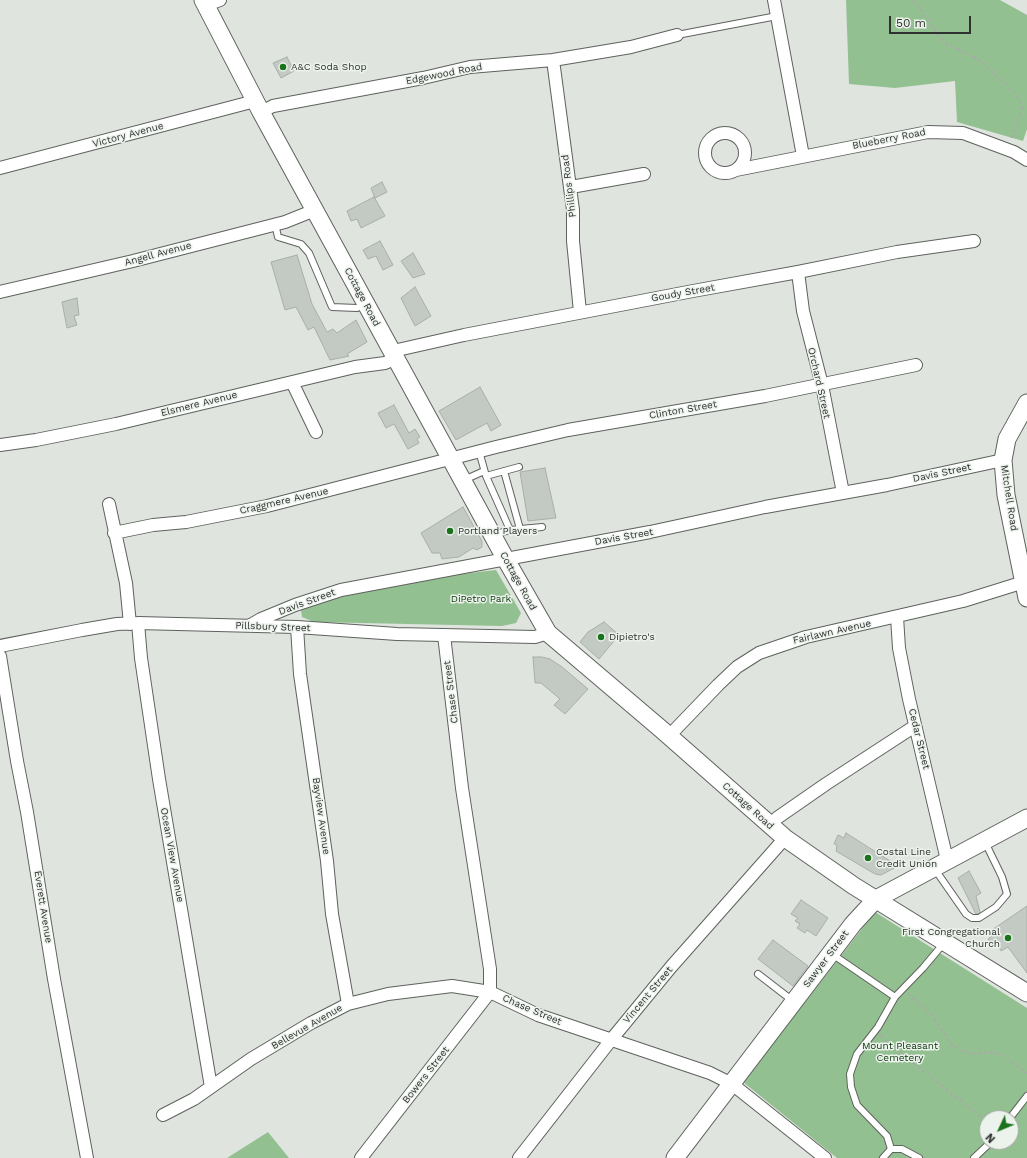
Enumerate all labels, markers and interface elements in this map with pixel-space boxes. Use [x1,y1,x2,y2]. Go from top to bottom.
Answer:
scale bar [891,8,973,34]
text: 50 m [896,16,926,30]
place label: A&C Soda Shop [291,61,367,73]
street label: Edgewood Road [405,61,483,87]
marker: A&C Soda Shop [278,62,288,72]
street label: Victory Avenue [91,120,165,150]
street label: Blueberry Road [851,126,927,152]
street label: Phillips Road [559,154,579,218]
street label: Angell Avenue [123,239,193,269]
street label: Cottage Road [341,265,383,329]
street label: Goudy Street [650,282,716,304]
street label: Orchard Street [805,346,833,420]
street label: Elsmere Avenue [159,389,239,419]
street label: Clinton Street [648,398,718,422]
street label: Davis Street [912,461,972,485]
street label: Mitchell Road [998,464,1020,532]
street label: Craggmere Avenue [238,485,330,517]
place label: Portland Players [458,525,537,537]
marker: Portland Players [445,526,455,536]
street label: Davis Street [594,526,654,548]
street label: Cottage Road [497,550,539,612]
street label: Davis Street [277,586,337,618]
park label: DiPetro Park [451,593,511,605]
street label: Fairlawn Avenue [792,617,872,647]
street label: Pillsbury Street [235,620,311,634]
place label: Dipietro's [609,631,655,643]
marker: Dipietro's [596,632,606,642]
street label: Chase Street [441,660,461,724]
street label: Cedar Street [906,707,932,771]
street label: Bayview Avenue [310,777,332,855]
street label: Cottage Road [720,780,776,832]
street label: Ocean View Avenue [158,807,186,903]
place label: Costal Line Credit Union [876,846,937,870]
marker: Costal Line Credit Union [863,853,873,863]
street label: Everett Avenue [31,870,55,944]
place label: First Congregational Church [902,926,1000,950]
street label: Sawyer Street [801,928,851,990]
marker: First Congregational Church [1003,933,1013,943]
street label: Vincent Street [621,964,675,1026]
street label: Chase Street [501,992,563,1028]
street label: Bellevue Avenue [269,1002,345,1052]
park label: Mount Pleasant Cemetery [862,1040,938,1064]
street label: Bowers Street [400,1044,452,1106]
north arrow [979,1110,1019,1150]
text: N [983,1131,998,1145]

